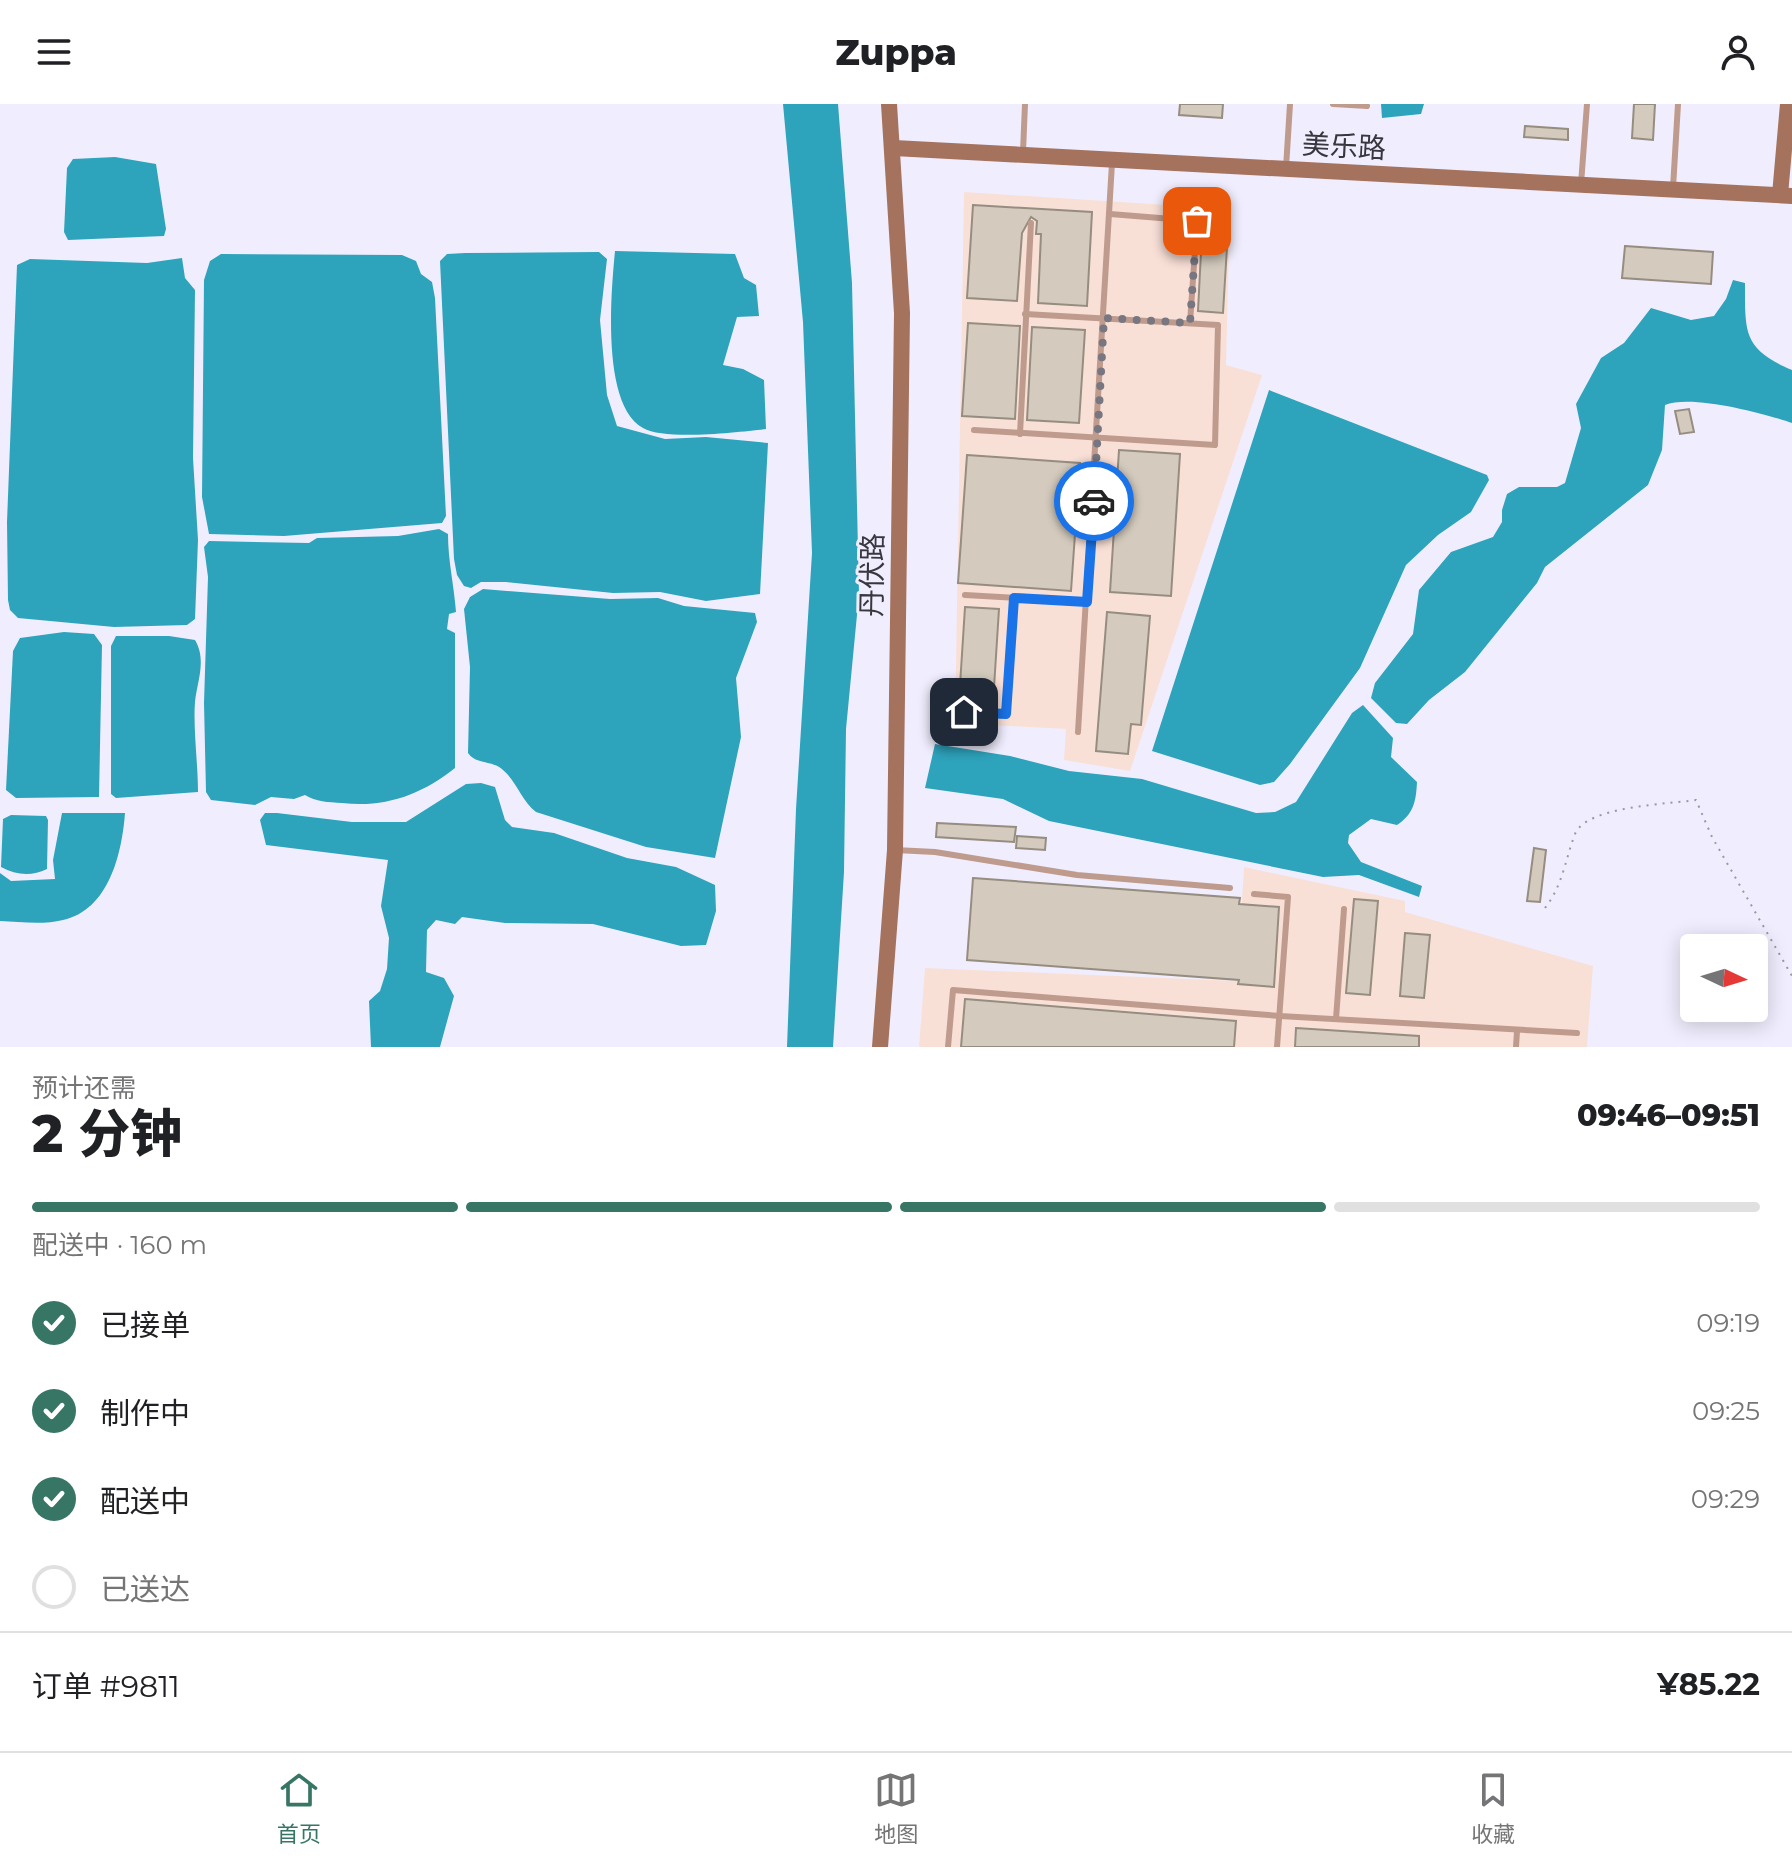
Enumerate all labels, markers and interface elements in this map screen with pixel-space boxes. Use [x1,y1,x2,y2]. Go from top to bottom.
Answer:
icon: menu [32,30,76,74]
text: Zuppa [835,30,957,74]
icon: person [1716,30,1760,74]
street label: 美乐路 [1301,127,1387,165]
pin [1163,187,1231,255]
icon: bag [1175,199,1219,243]
courier [1054,461,1134,541]
icon: car [1072,479,1116,523]
street label: 丹伏路 [854,533,890,617]
pin [930,678,998,746]
icon: home [942,690,986,734]
north arrow [1680,934,1768,1022]
map controls [1680,934,1768,1022]
text: 预计还需 [32,1072,136,1104]
text: 09:46–09:51 [1577,1097,1760,1134]
text: 2 分钟 [32,1102,182,1165]
text: 配送中 · 160 m [32,1229,207,1261]
icon: check [32,1301,76,1345]
text: 已接单 [100,1307,190,1344]
text: 09:19 [1696,1307,1760,1339]
icon: check [32,1389,76,1433]
text: 制作中 [100,1395,190,1432]
text: 09:25 [1692,1395,1760,1427]
icon: check [32,1477,76,1521]
text: 配送中 [100,1483,190,1520]
text: 09:29 [1691,1483,1760,1515]
text: 已送达 [100,1571,190,1608]
text: ¥85.22 [1657,1666,1760,1703]
text: 订单 #9811 [32,1668,180,1705]
tab: 首页 [277,1768,321,1848]
tab: 地图 [874,1768,918,1848]
tab: 收藏 [1471,1768,1515,1848]

